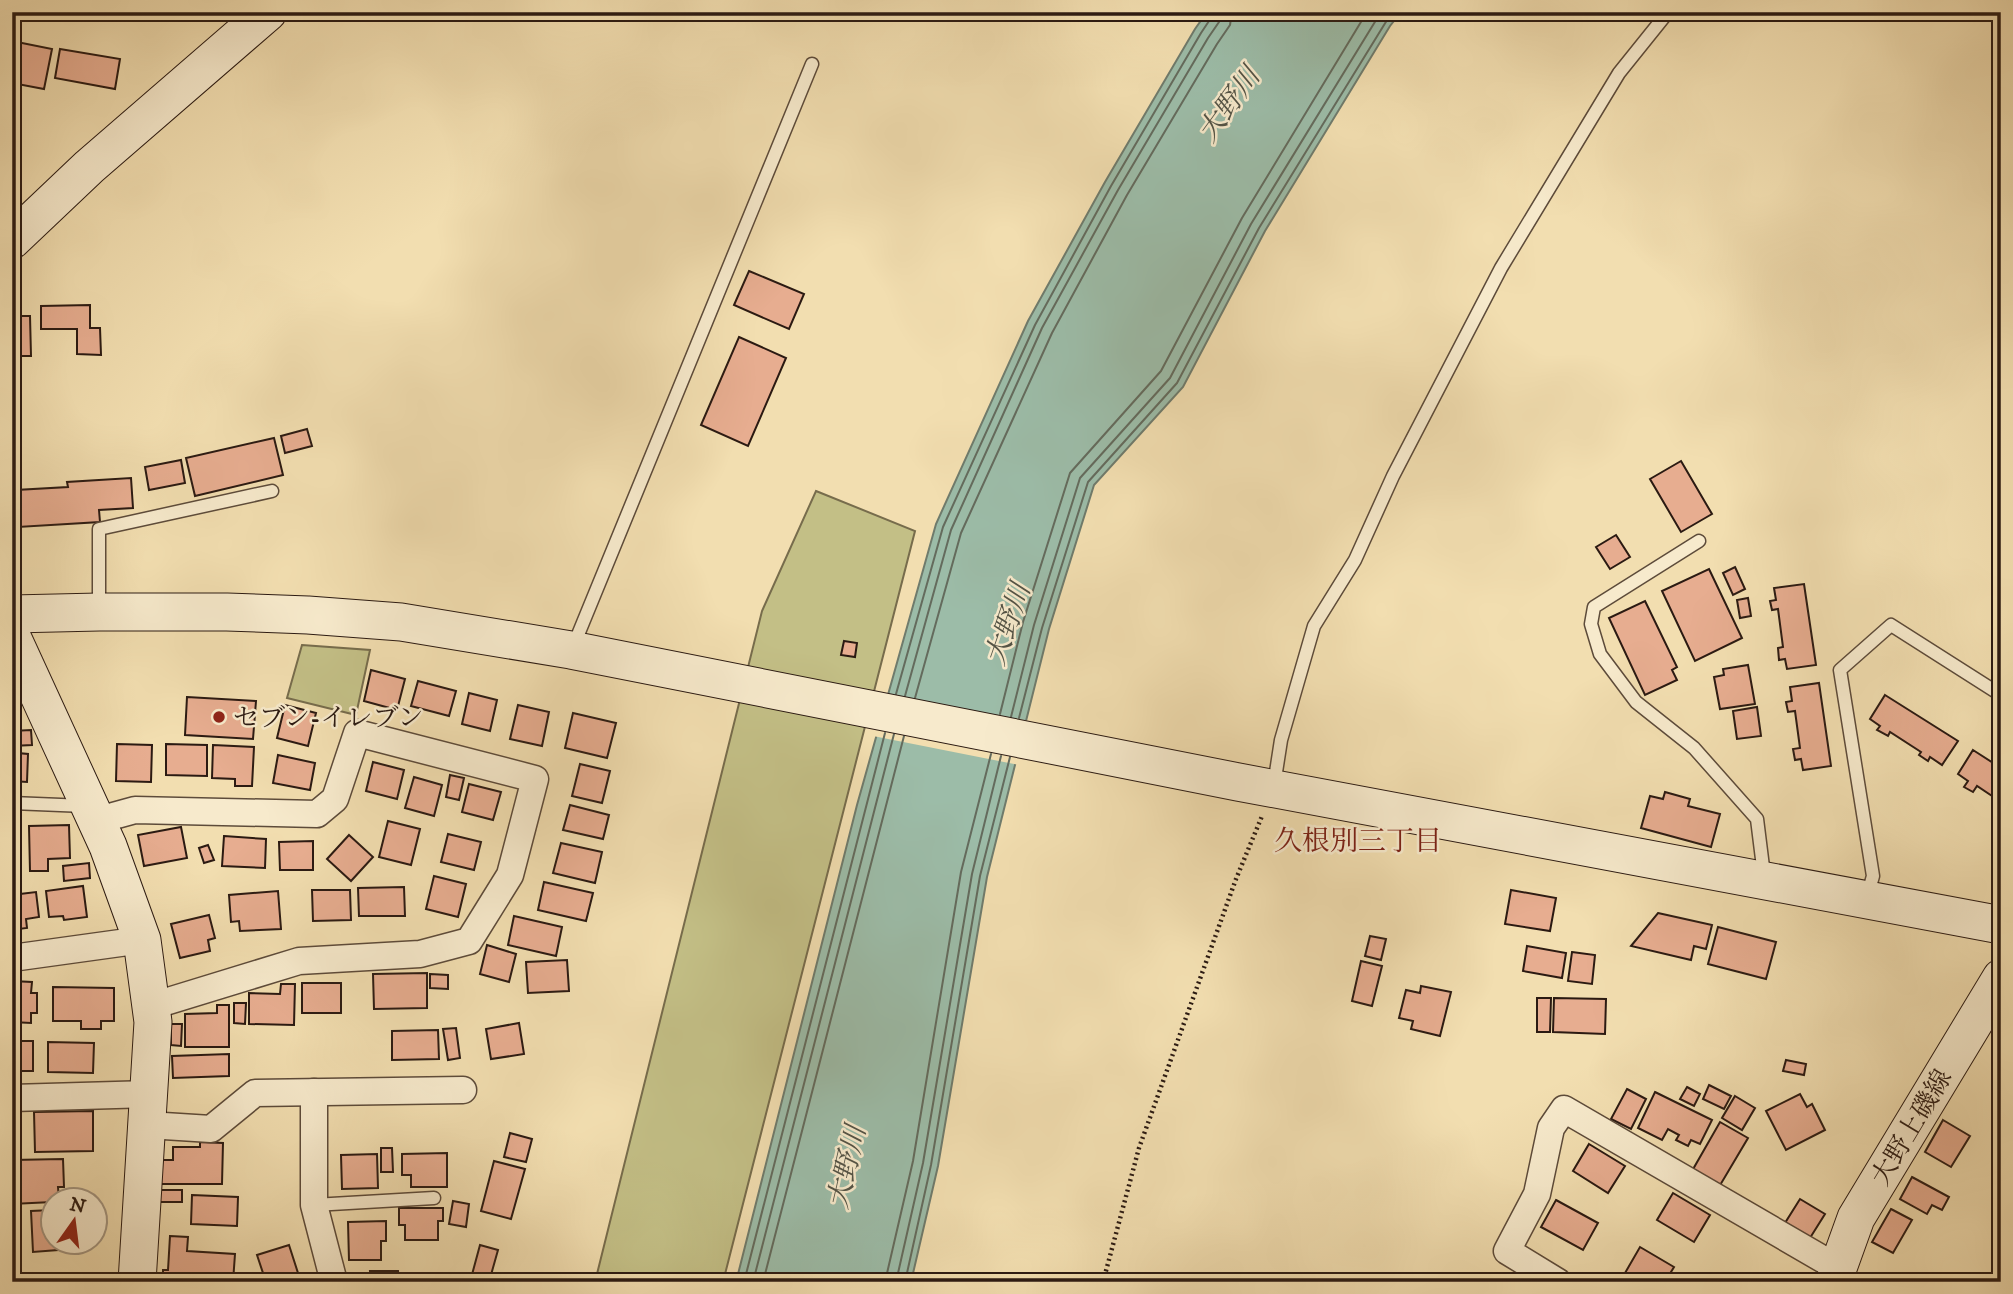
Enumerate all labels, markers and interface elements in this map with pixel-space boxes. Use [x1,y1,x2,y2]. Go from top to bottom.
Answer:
water label: 大野川 [1190,58,1270,149]
water label: 大野川 [978,576,1040,670]
place label: セブン-イレブン [233,702,423,735]
marker: セブン-イレブン [211,709,227,725]
district label: 久根別三丁目 [1274,824,1442,859]
street label: 大野上磯線 [1865,1064,1960,1192]
water label: 大野川 [821,1120,875,1212]
north arrow [38,1186,108,1256]
text: N [67,1193,88,1219]

